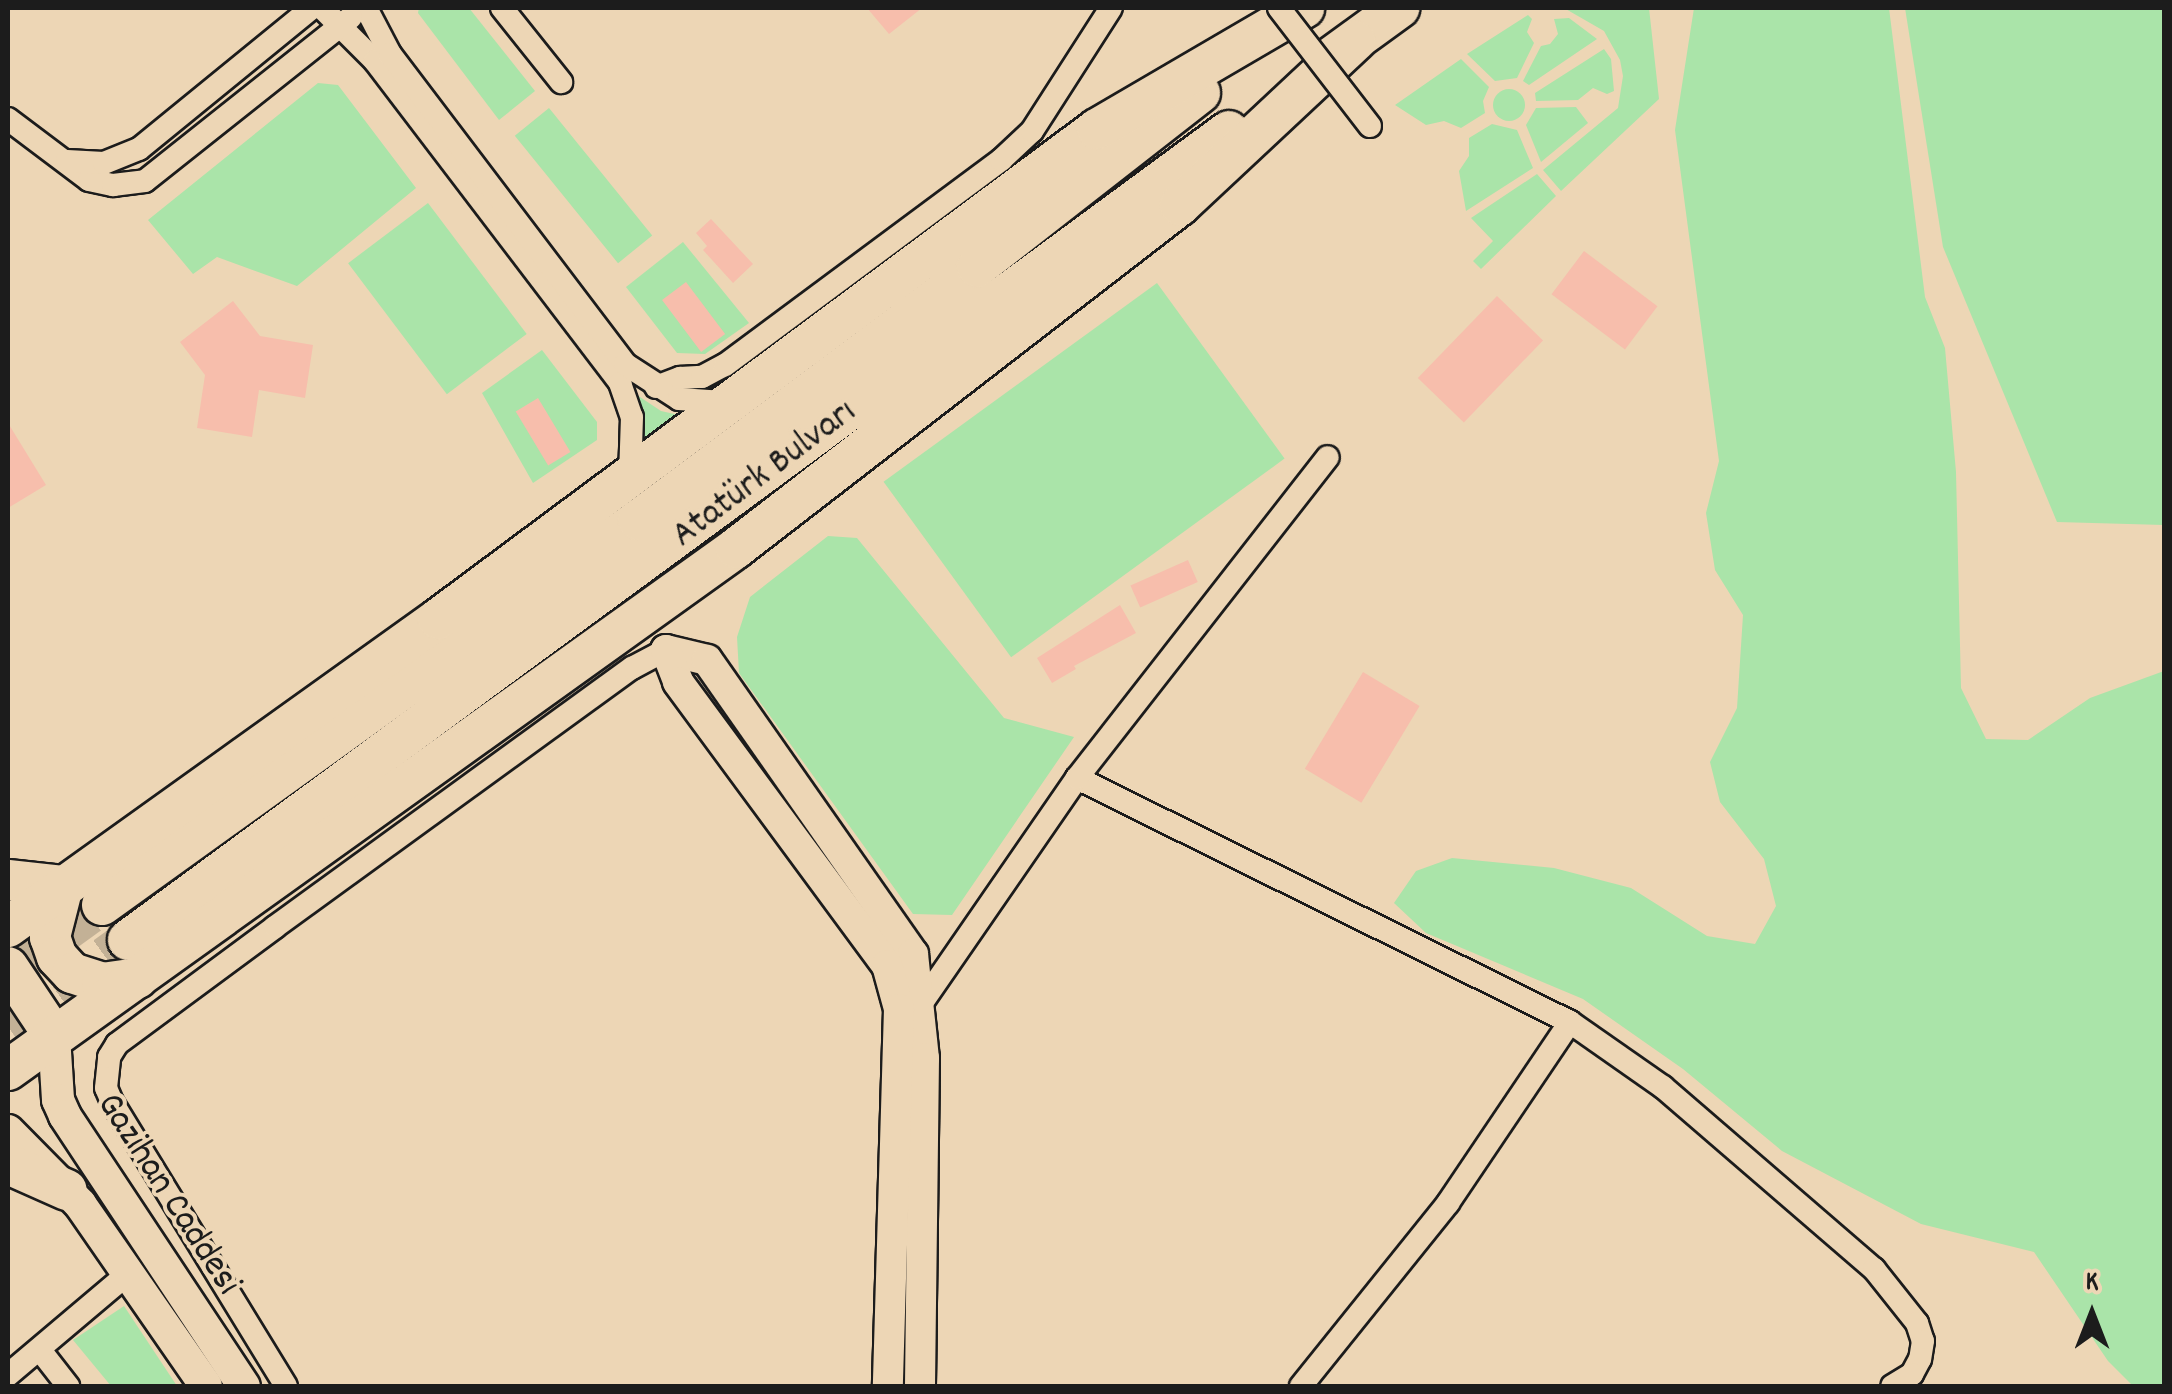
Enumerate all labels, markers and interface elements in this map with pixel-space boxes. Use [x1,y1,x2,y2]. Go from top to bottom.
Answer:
street label: Atatürk Bulvarı [664,391,866,559]
street label: Gazihan Caddesi [85,1085,249,1305]
north arrow [2042,1264,2142,1364]
text: K [2086,1264,2098,1304]

